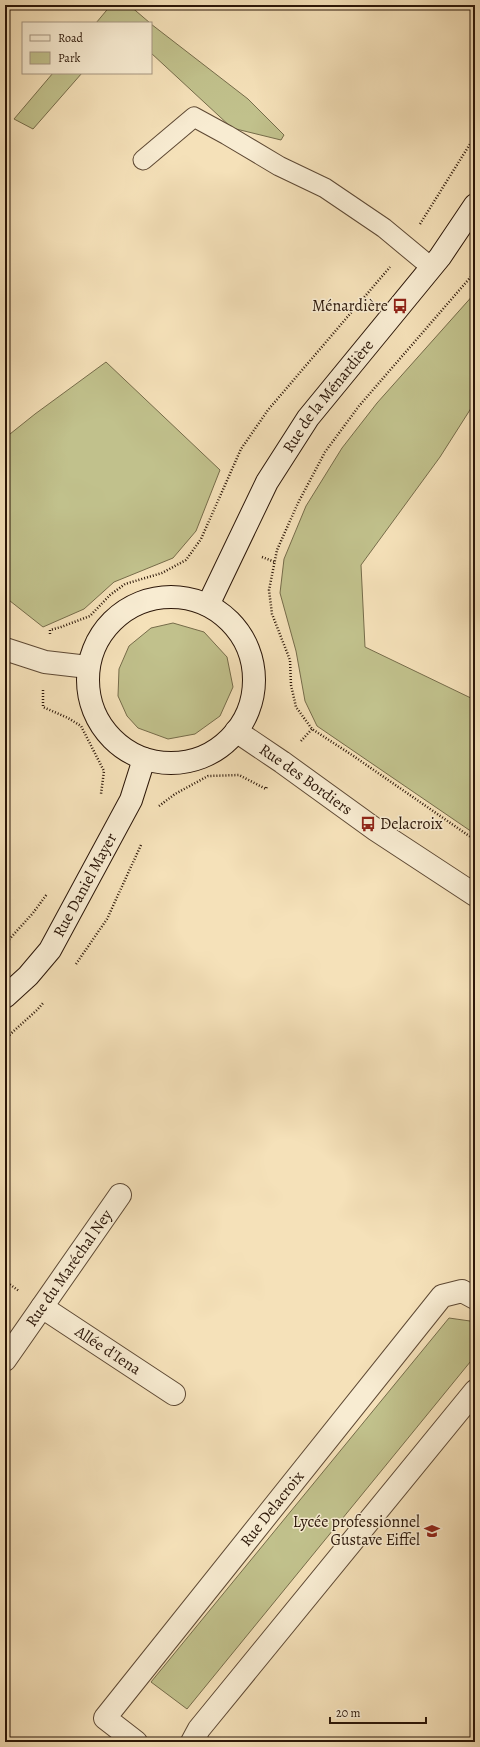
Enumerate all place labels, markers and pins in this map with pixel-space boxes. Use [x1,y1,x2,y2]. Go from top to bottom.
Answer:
place label: Ménardière [312,295,388,317]
bus stop icon: Ménardière [391,297,409,315]
place label: Delacroix [380,813,443,835]
bus stop icon: Delacroix [359,815,377,833]
place label: Lycée professionnel Gustave Eiffel [293,1511,420,1551]
school or university icon: Lycée professionnel Gustave Eiffel [423,1522,441,1540]

